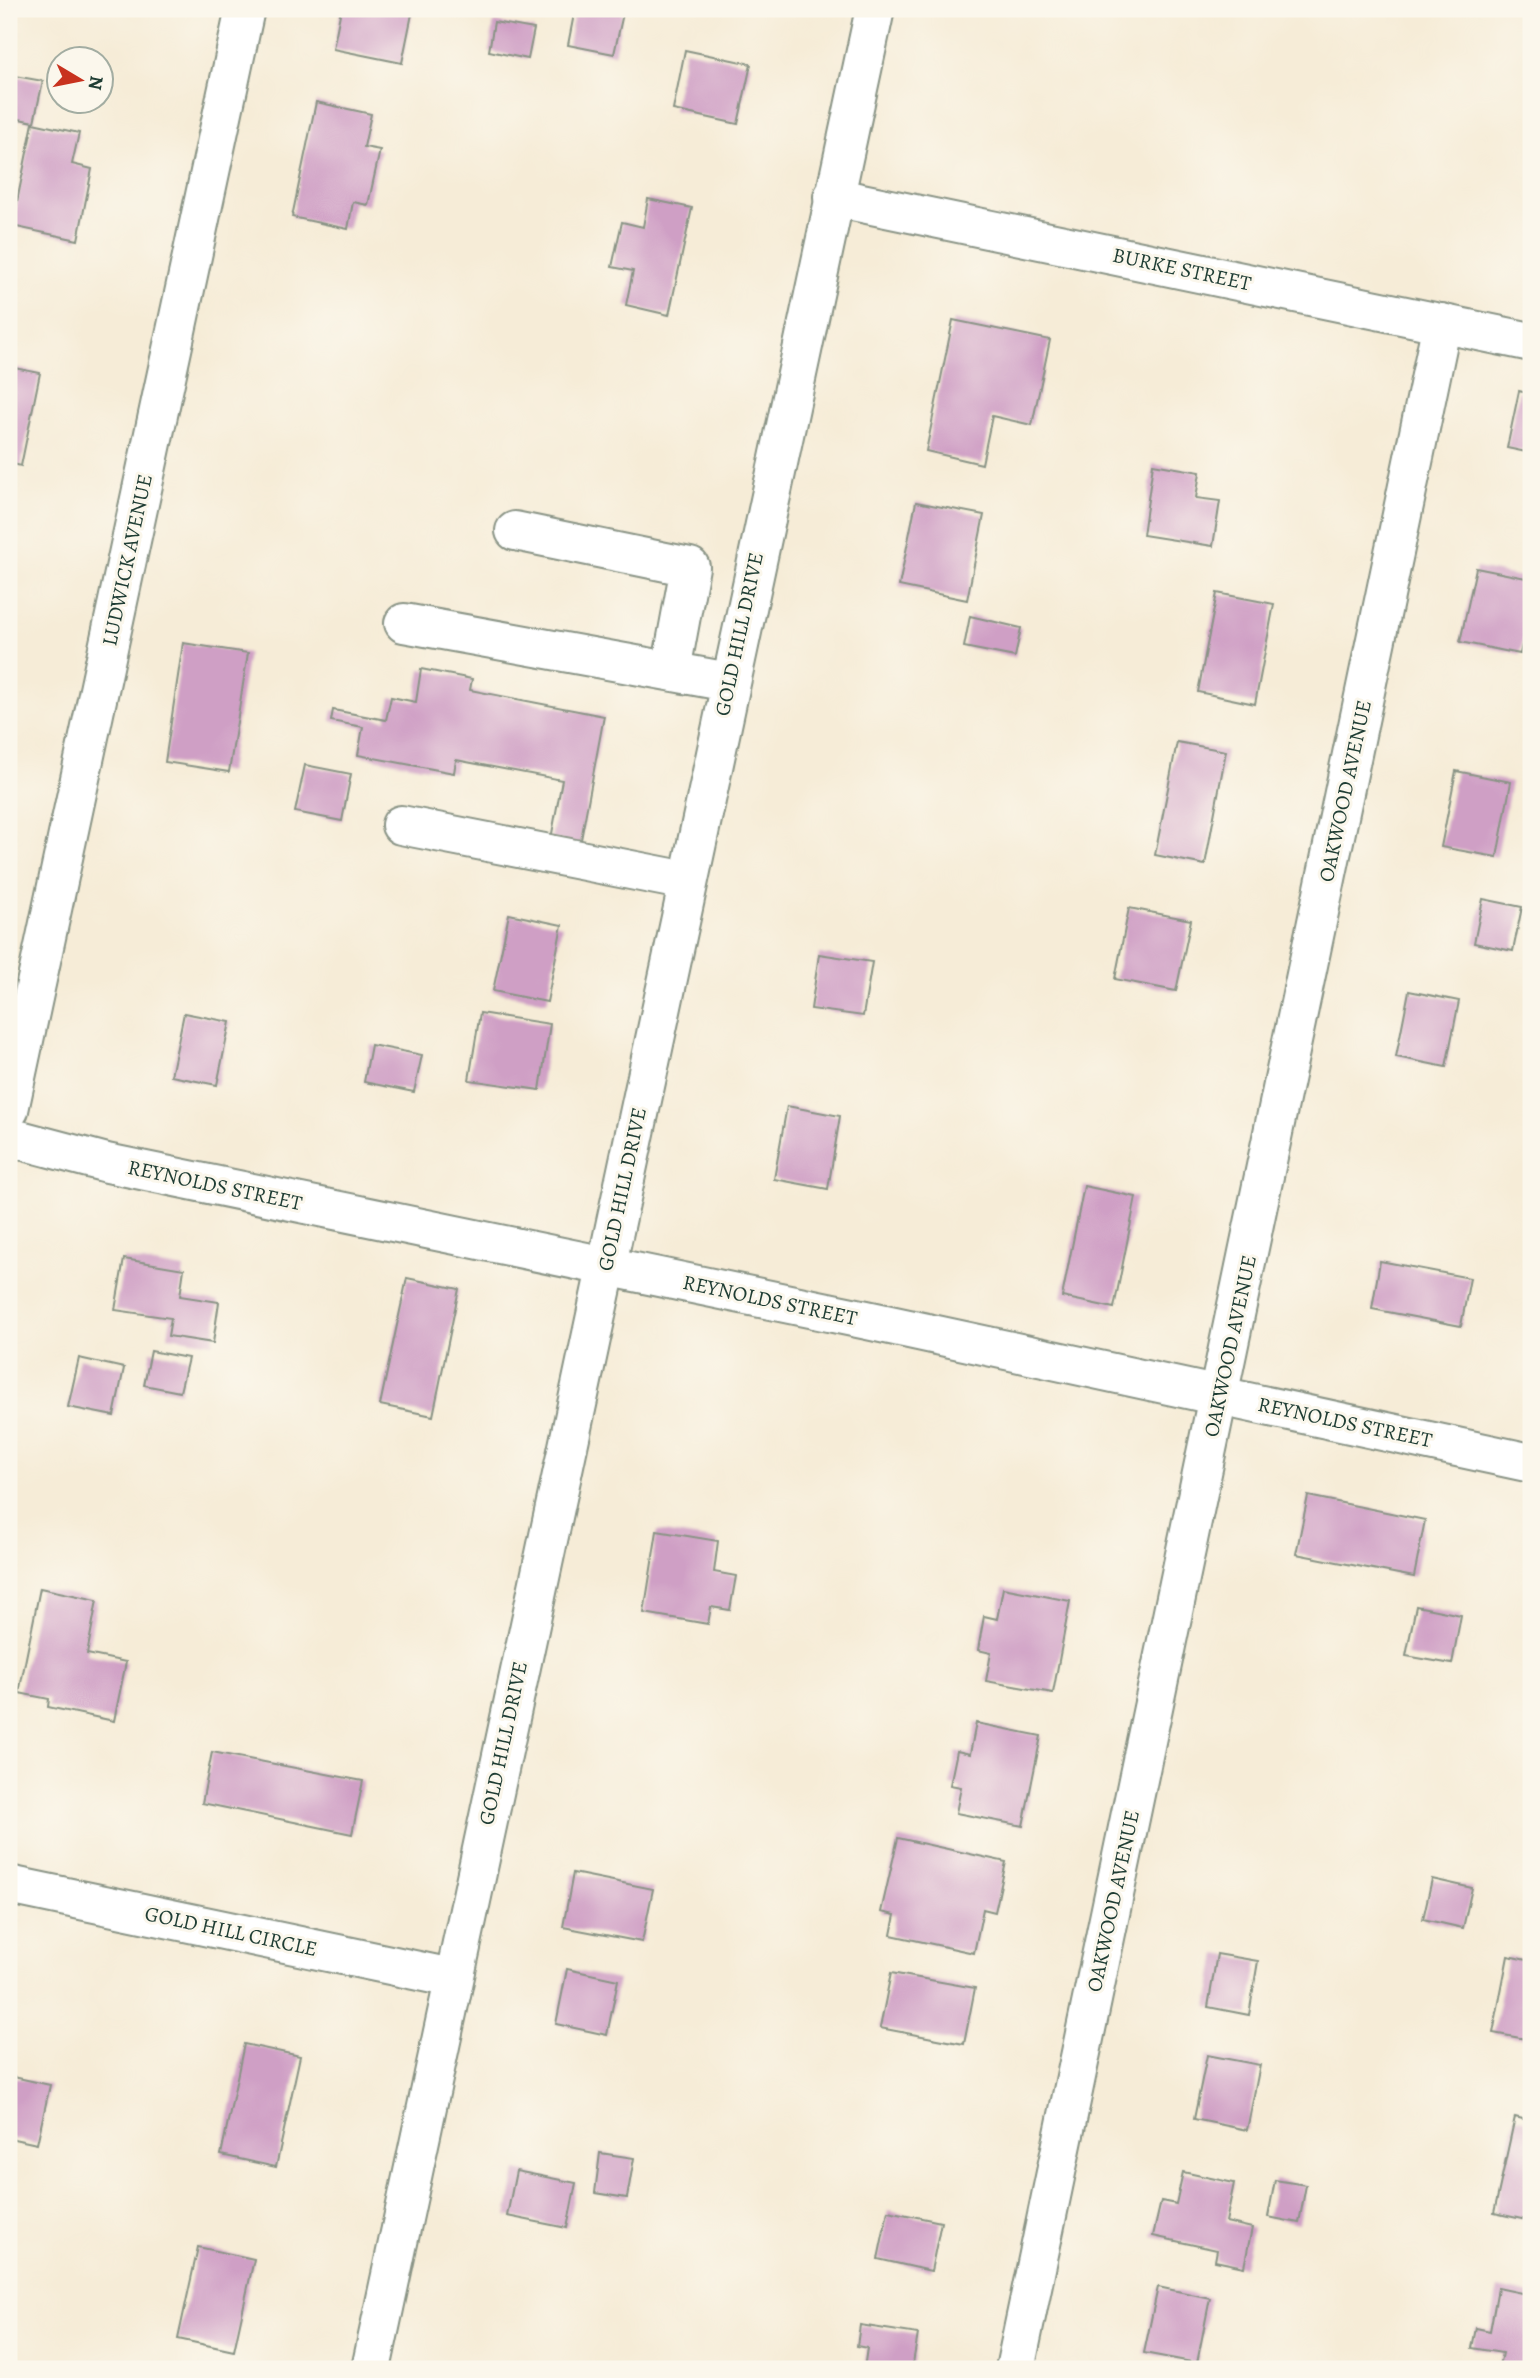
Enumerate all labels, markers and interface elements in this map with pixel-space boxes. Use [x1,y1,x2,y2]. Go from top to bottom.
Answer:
north arrow [46,46,116,116]
text: N [82,74,110,92]
street label: BURKE STREET [1110,241,1254,297]
street label: LUDWICK AVENUE [95,471,159,649]
street label: GOLD HILL DRIVE [708,550,770,718]
street label: OAKWOOD AVENUE [1312,698,1378,884]
street label: GOLD HILL DRIVE [591,1105,653,1273]
street label: REYNOLDS STREET [125,1153,305,1217]
street label: OAKWOOD AVENUE [1197,1253,1263,1439]
street label: REYNOLDS STREET [680,1268,860,1332]
street label: REYNOLDS STREET [1255,1390,1435,1454]
street label: GOLD HILL DRIVE [472,1659,534,1827]
street label: OAKWOOD AVENUE [1080,1808,1146,1994]
street label: GOLD HILL CIRCLE [142,1899,320,1963]

